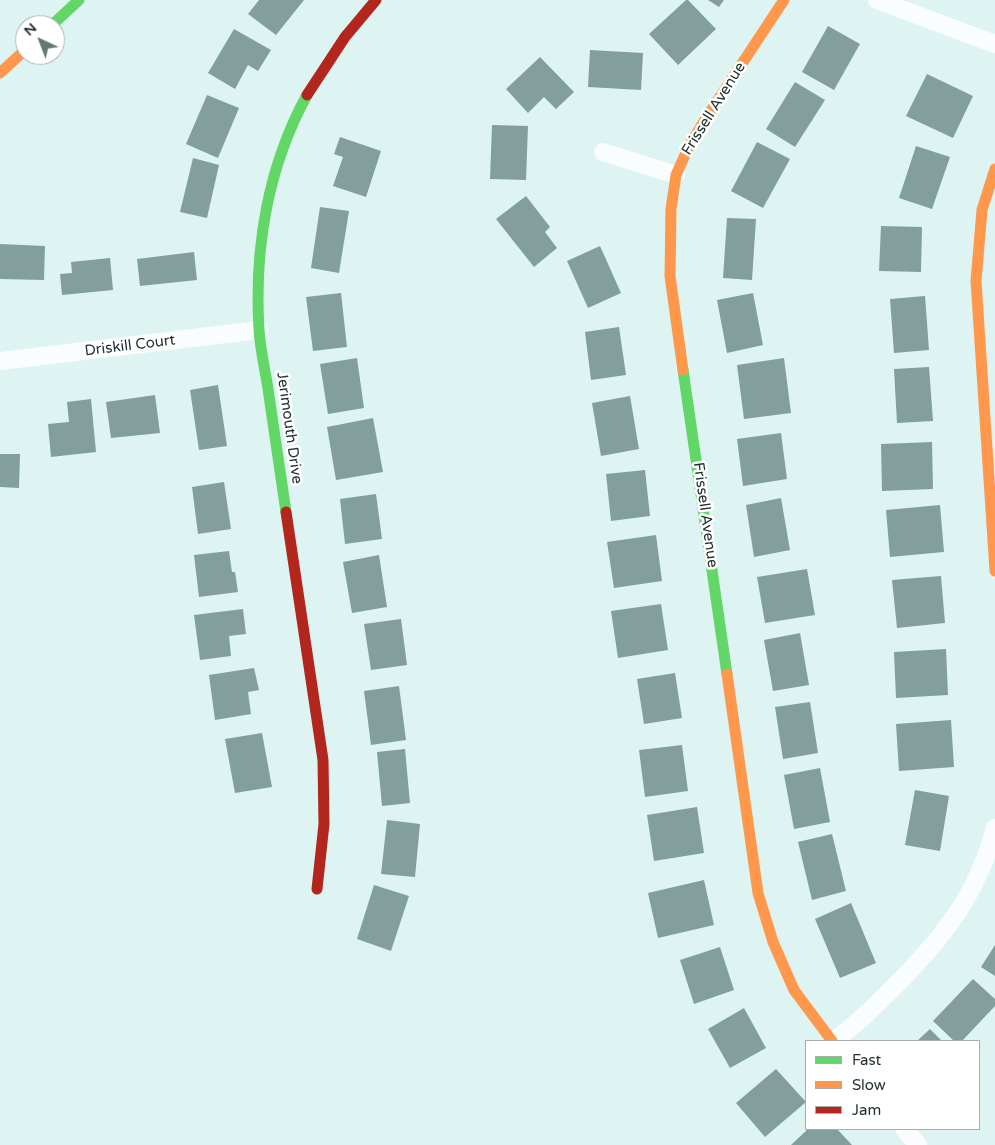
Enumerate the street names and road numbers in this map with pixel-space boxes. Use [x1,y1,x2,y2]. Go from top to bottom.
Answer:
street label: Frissell Avenue [678,59,750,159]
street label: Driskill Court [84,332,176,360]
street label: Jerimouth Drive [272,371,306,485]
street label: Frissell Avenue [689,461,721,569]

